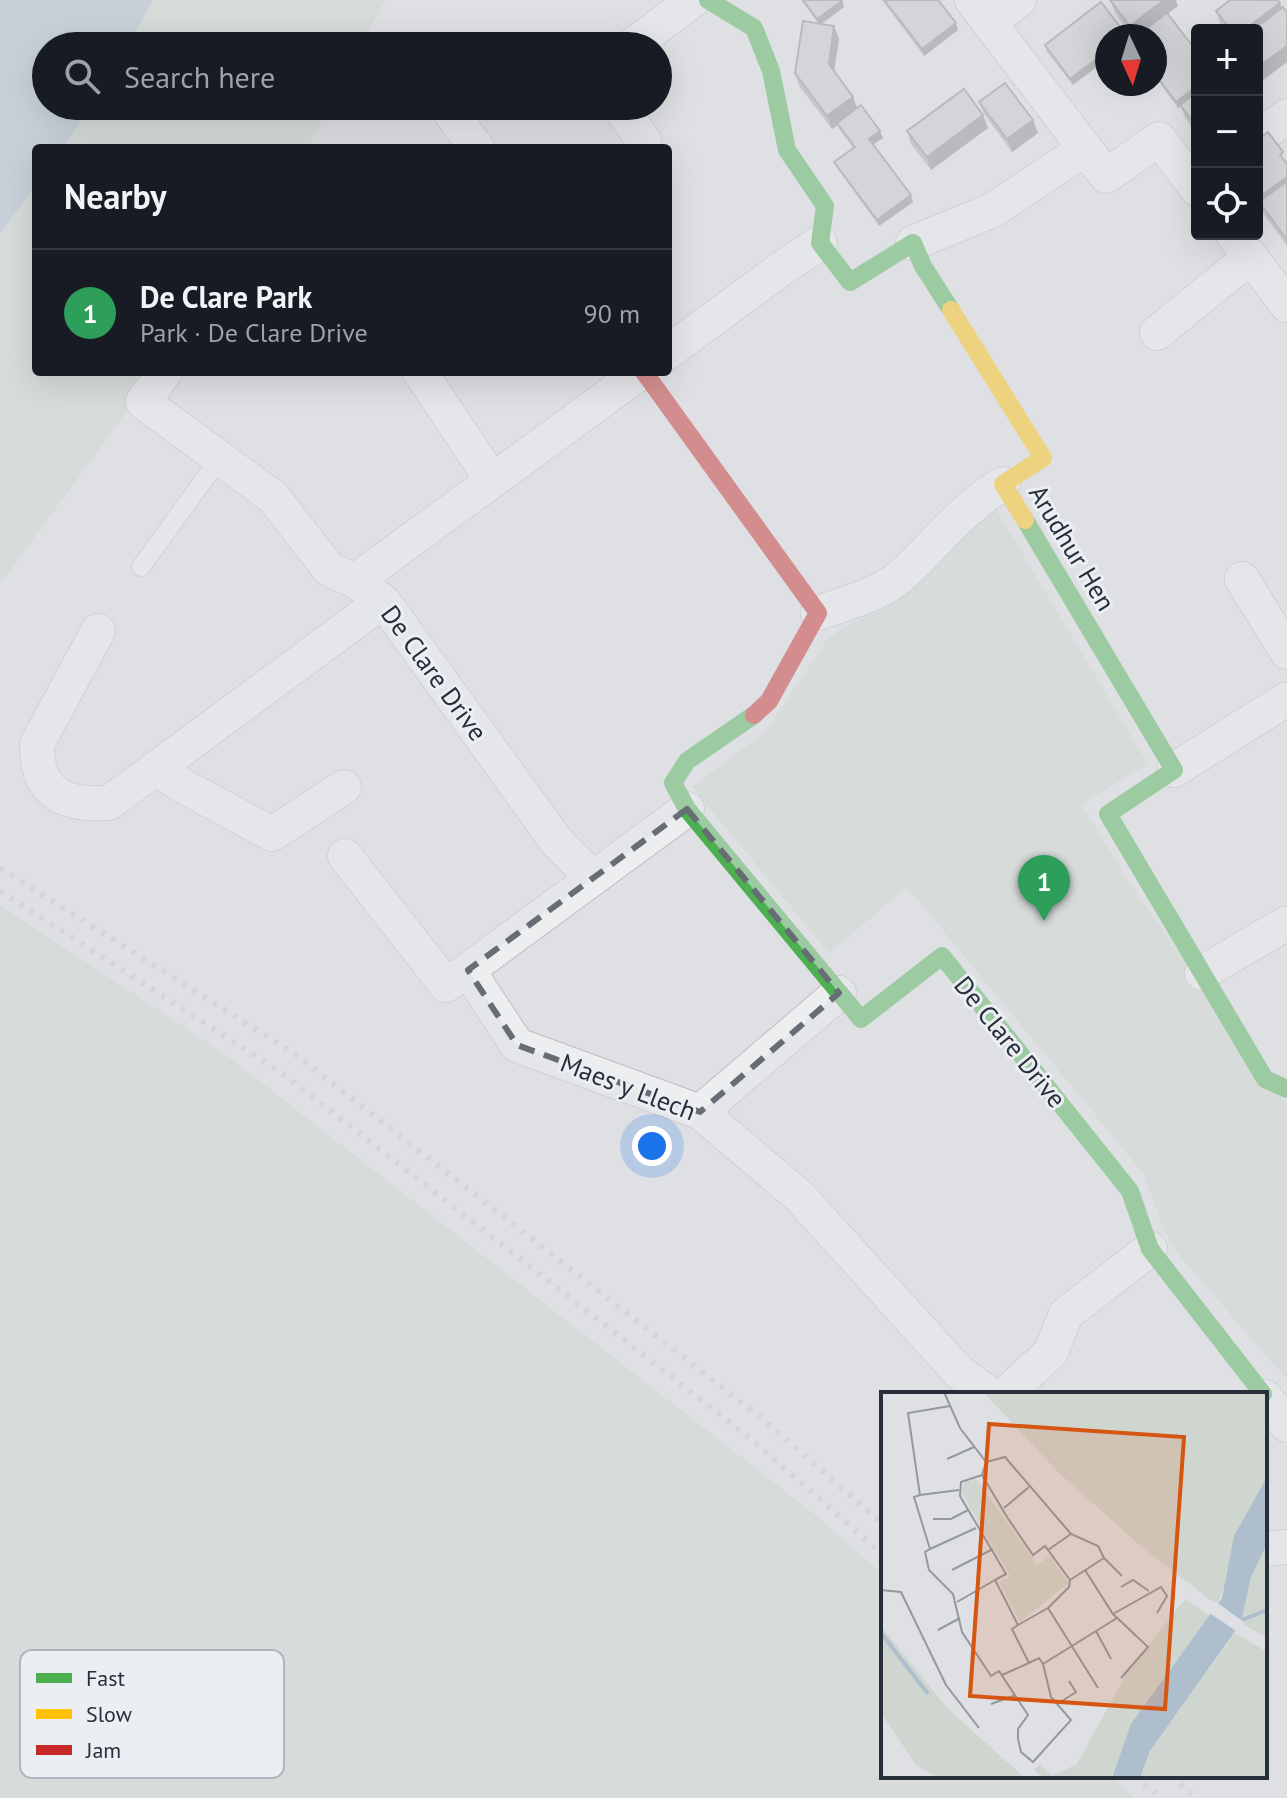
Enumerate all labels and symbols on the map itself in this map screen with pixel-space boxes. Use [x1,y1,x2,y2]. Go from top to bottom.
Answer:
north arrow [1095,24,1167,96]
street label: Arudhur Hen [1022,479,1123,617]
street label: De Clare Drive [374,598,495,747]
pin: 1 [1018,855,1070,921]
street label: De Clare Drive [947,969,1073,1114]
street label: Maes y Llech [556,1046,700,1127]
your location [632,1126,672,1166]
inset map [881,1392,1267,1778]
legend [20,1650,284,1778]
text: Fast [86,1664,126,1692]
text: Slow [86,1700,132,1728]
text: Jam [85,1736,121,1764]

